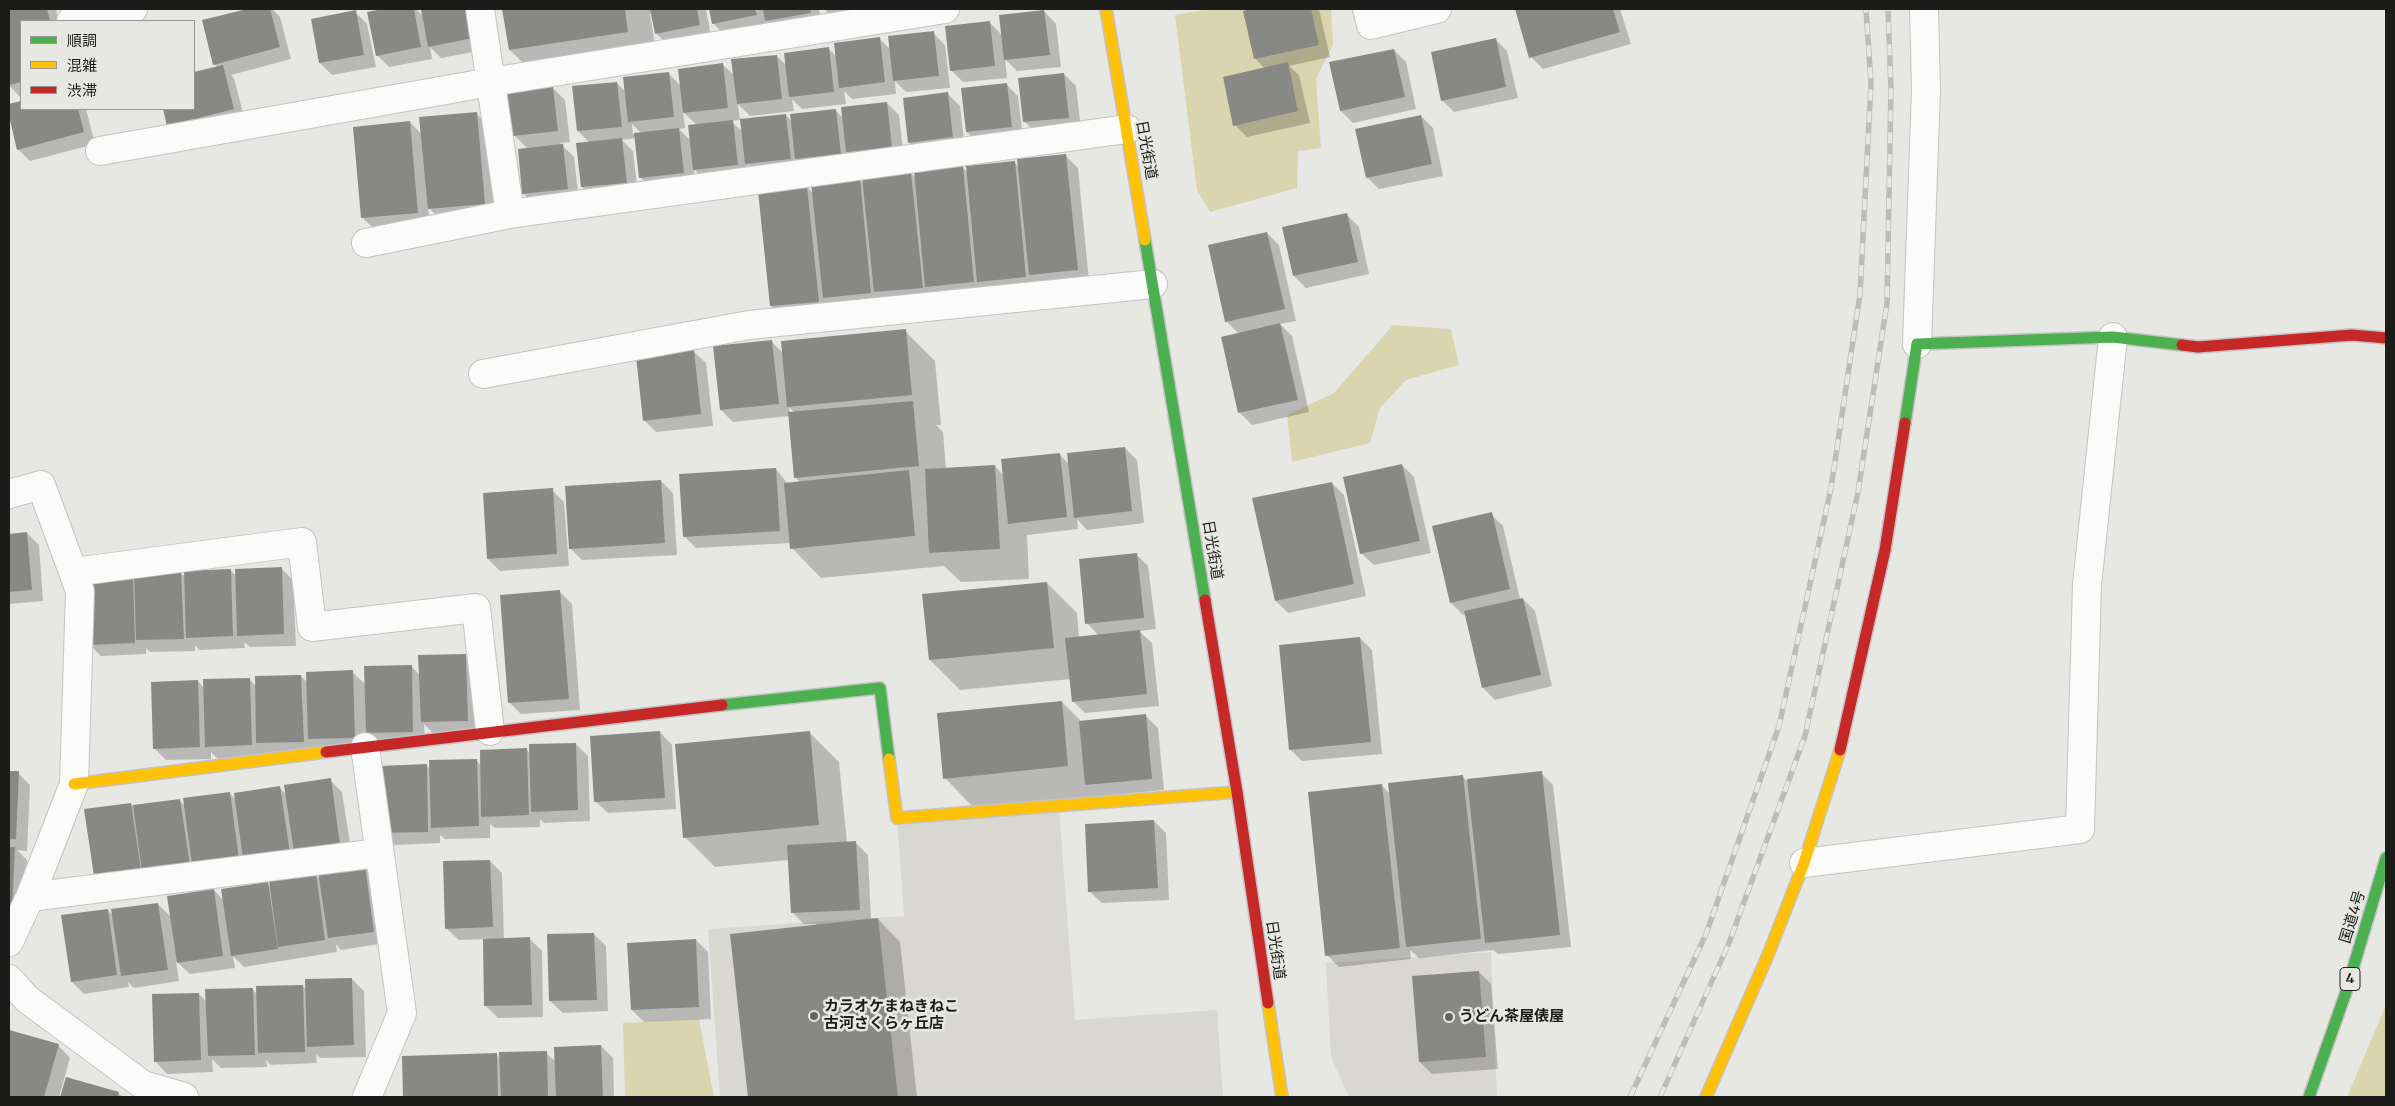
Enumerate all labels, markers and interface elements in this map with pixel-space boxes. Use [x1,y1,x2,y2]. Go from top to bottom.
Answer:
legend [20,20,195,110]
text: 順調 [67,31,97,50]
text: 混雑 [67,56,97,75]
text: 渋滞 [67,81,97,100]
street label: 日光街道 [1132,119,1160,181]
street label: 日光街道 [1198,519,1226,581]
street label: 国道4号 [2336,888,2370,946]
street label: 日光街道 [1262,919,1288,981]
road number: 4 [2340,968,2360,991]
place label: カラオケまねきねこ 古河さくらヶ丘店 [824,998,959,1033]
place label: うどん茶屋俵屋 [1459,1008,1564,1026]
marker: カラオケまねきねこ 古河さくらヶ丘店 [808,1010,820,1022]
marker: うどん茶屋俵屋 [1443,1011,1455,1023]

